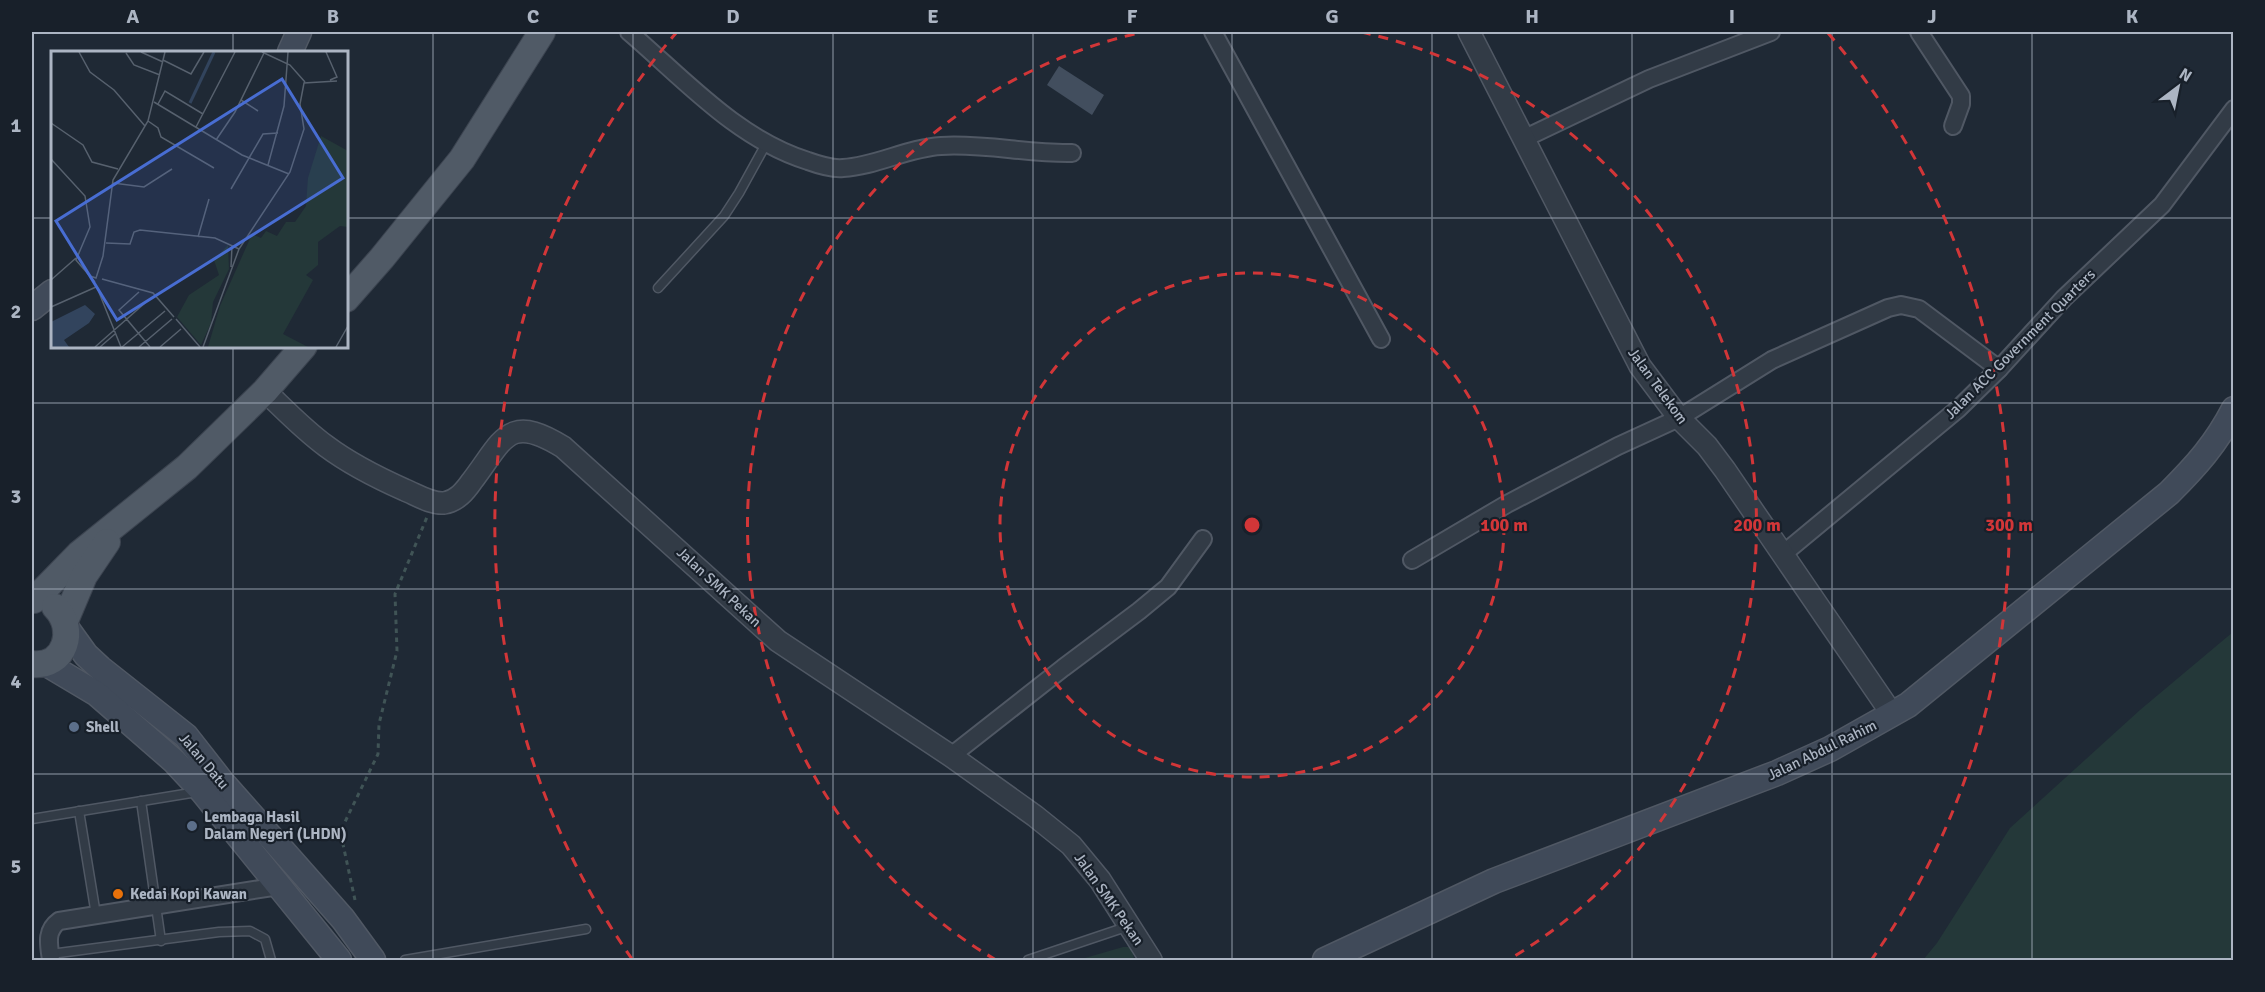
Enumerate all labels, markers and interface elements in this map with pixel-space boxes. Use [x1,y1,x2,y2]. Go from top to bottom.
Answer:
text: A [127,4,140,29]
text: B [327,4,339,29]
text: C [527,4,539,29]
text: D [726,4,740,29]
text: E [927,4,939,29]
text: F [1127,4,1138,29]
text: G [1325,4,1339,29]
text: H [1525,4,1539,29]
text: I [1729,4,1735,29]
text: J [1927,4,1937,29]
text: K [2126,4,2139,29]
inset map [51,51,348,348]
north arrow [2148,57,2208,117]
text: N [2175,64,2195,87]
text: 1 [11,113,22,138]
street label: Jalan ACC Government Quarters [1941,265,2099,423]
text: 2 [11,299,21,324]
street label: Jalan Telekom [1624,344,1692,428]
text: 3 [11,484,21,509]
text: 100 m [1480,514,1528,536]
text: 200 m [1733,514,1781,536]
text: 300 m [1985,514,2033,536]
centre of rings [1242,515,1262,535]
street label: Jalan SMK Pekan [673,543,765,631]
text: 4 [11,669,22,694]
street label: Jalan Abdul Rahim [1765,716,1879,784]
place label: Shell [86,718,119,736]
marker: Shell [67,720,81,734]
street label: Jalan Datu [175,729,233,793]
place label: Lembaga Hasil Dalam Negeri (LHDN) [204,808,347,843]
marker: Lembaga Hasil Dalam Negeri (LHDN) [185,819,199,833]
street label: Jalan SMK Pekan [1070,849,1148,949]
text: 5 [11,854,21,879]
place label: Kedai Kopi Kawan [130,885,247,903]
marker: Kedai Kopi Kawan [111,887,125,901]

